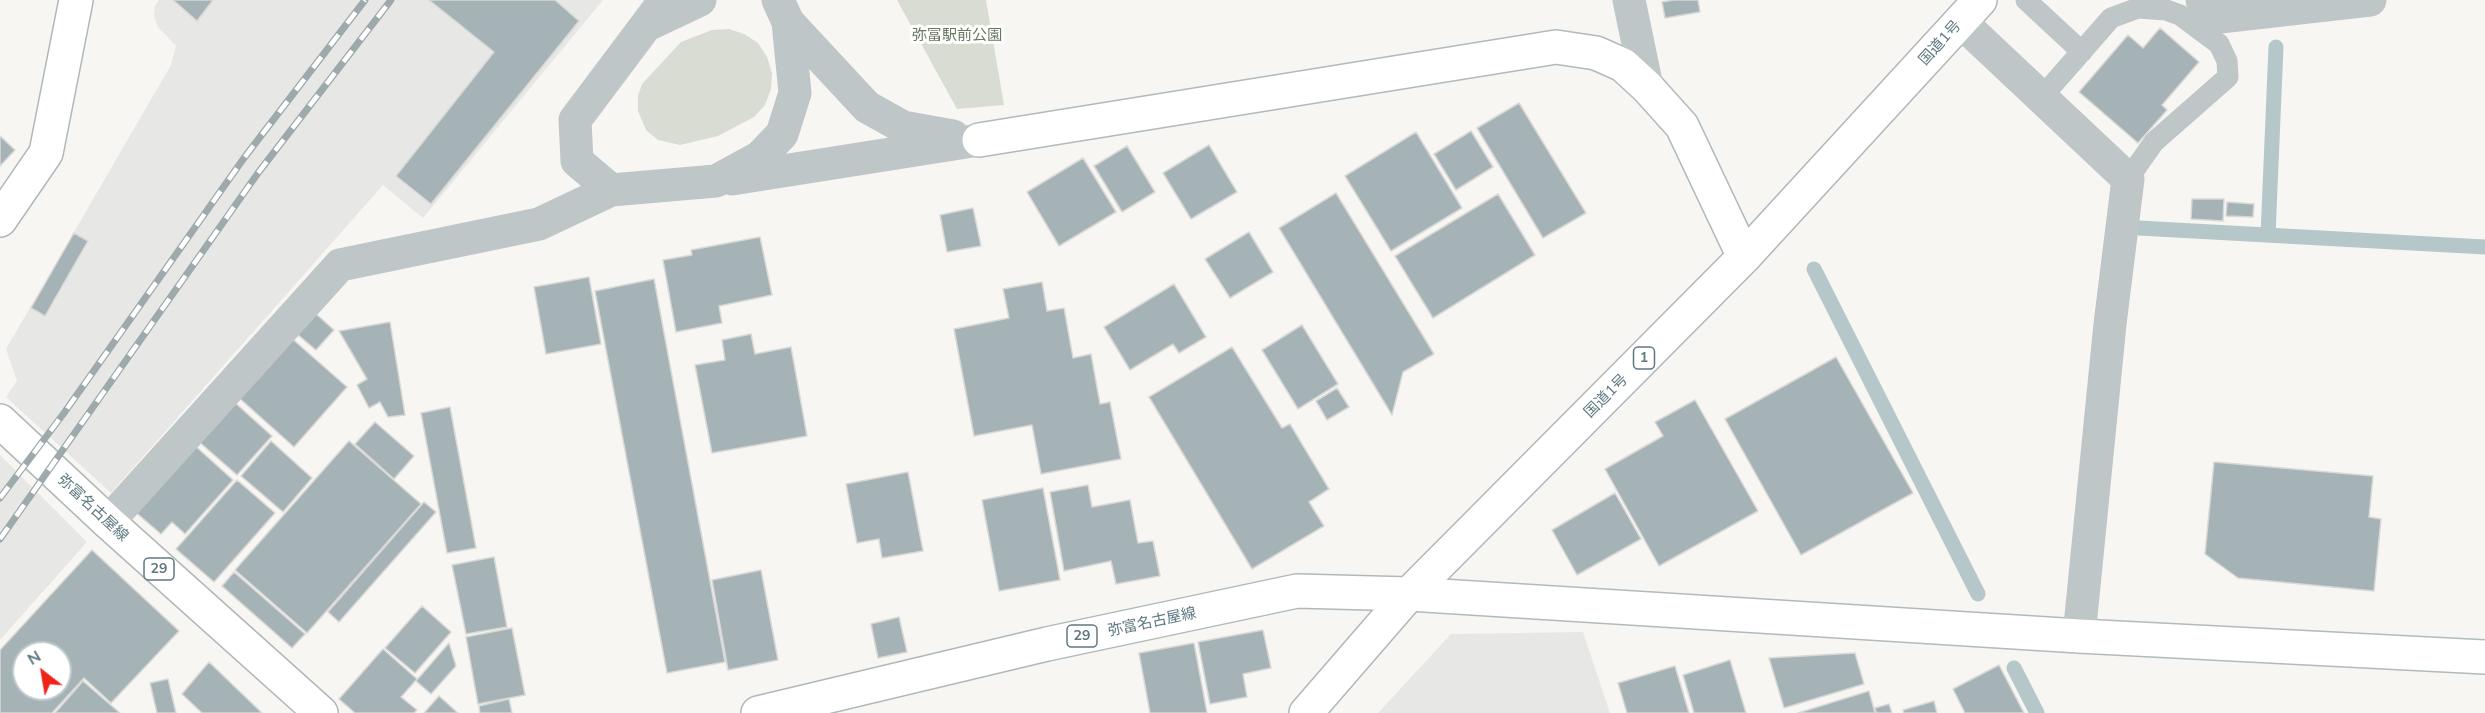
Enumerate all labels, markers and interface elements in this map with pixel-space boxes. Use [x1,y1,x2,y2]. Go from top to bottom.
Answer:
street label: 国道1号 [1915,17,1965,69]
park label: 弥冨駅前公園 [912,26,1002,44]
road number: 1 [1634,347,1654,369]
street label: 国道1号 [1581,371,1631,421]
street label: 弥富名古屋線 [54,471,132,545]
road number: 29 [144,558,174,580]
street label: 弥富名古屋線 [1106,604,1198,640]
road number: 29 [1067,625,1097,647]
north arrow [12,641,72,701]
text: N [23,646,44,669]

